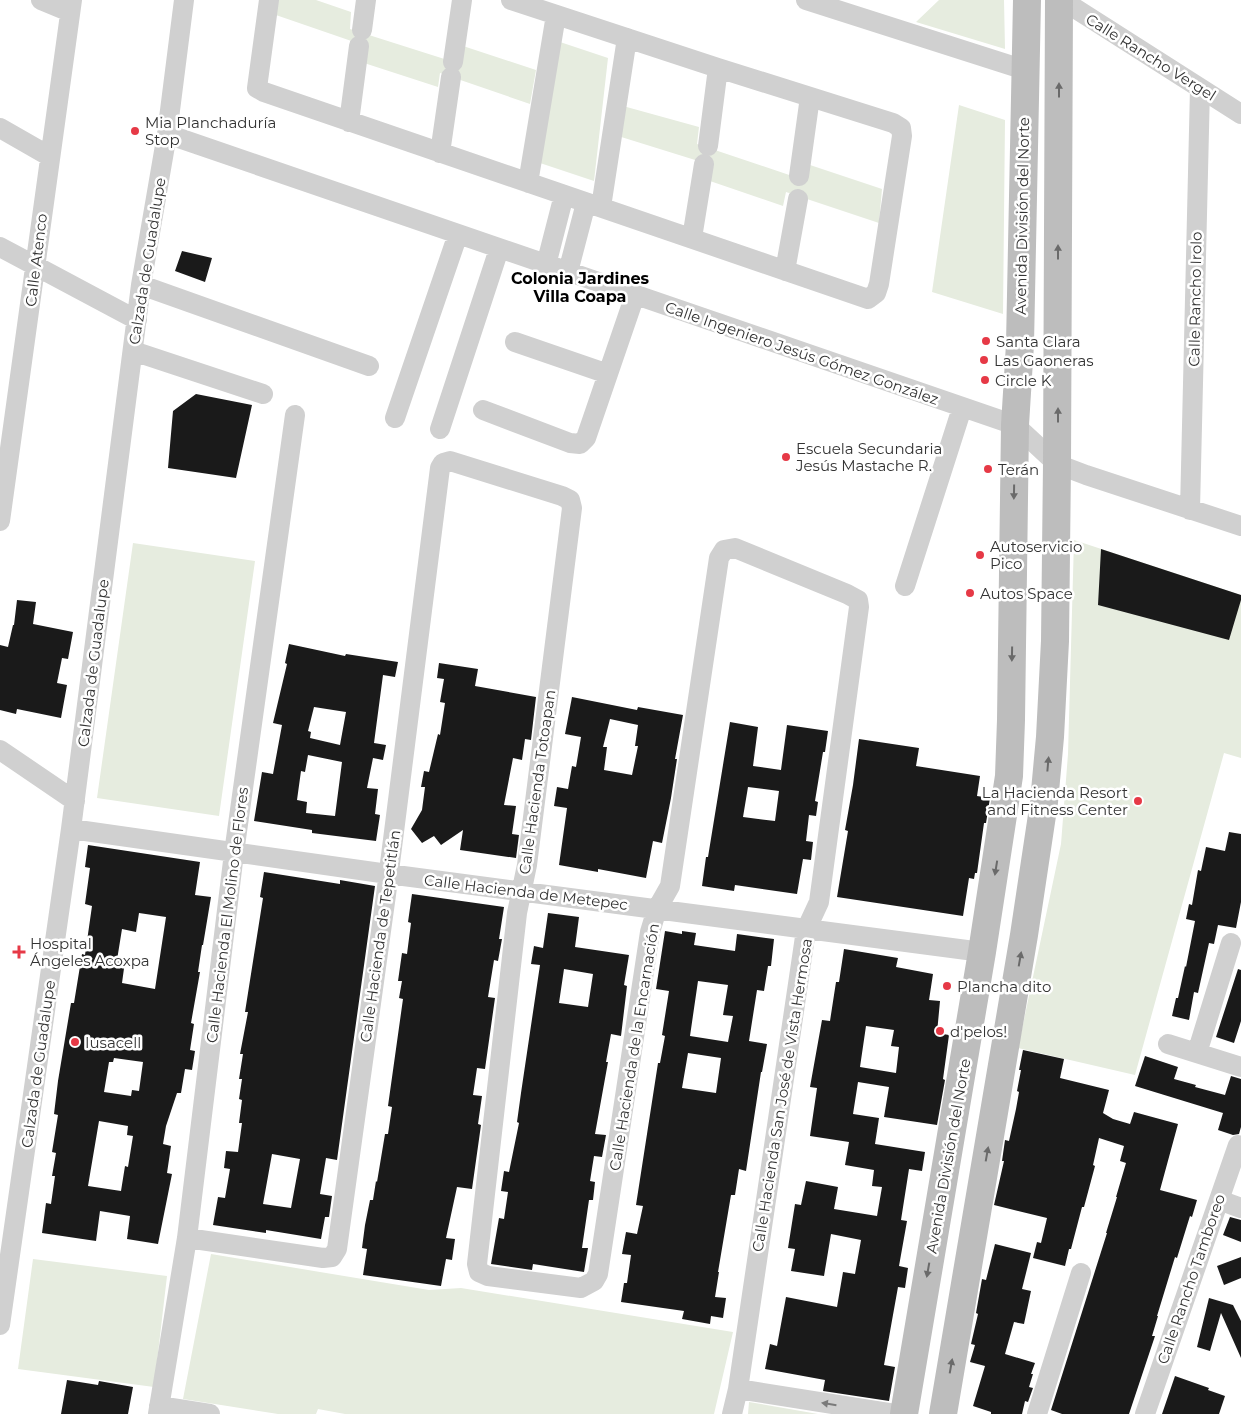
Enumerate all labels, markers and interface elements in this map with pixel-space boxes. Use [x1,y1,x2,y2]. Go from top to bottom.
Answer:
street label: Calle Rancho Vergel [1082,9,1220,105]
one-way arrow [1055,82,1063,98]
place label: Mia Planchaduría Stop [145,113,276,149]
street label: Avenida División del Norte [1011,117,1033,315]
marker: Mia Planchaduría Stop [129,125,141,137]
street label: Calzada de Guadalupe [124,176,170,346]
street label: Calle Atenco [21,212,51,308]
street label: Calle Rancho Irolo [1184,231,1206,367]
one-way arrow [1054,244,1062,260]
district label: Colonia Jardines Villa Coapa [511,269,650,306]
street label: Calle Ingeniero Jesús Gómez González [663,297,942,409]
place label: Santa Clara [996,332,1081,351]
marker: Santa Clara [980,335,992,347]
place label: Las Gaoneras [994,351,1094,370]
marker: Las Gaoneras [978,354,990,366]
place label: Circle K [995,371,1052,390]
marker: Circle K [979,374,991,386]
one-way arrow [1054,407,1062,423]
place label: Escuela Secundaria Jesús Mastache R. [795,439,942,475]
marker: Escuela Secundaria Jesús Mastache R. [780,451,792,463]
place label: Terán [998,460,1039,479]
marker: Terán [982,463,994,475]
one-way arrow [1010,484,1018,500]
place label: Autoservicio Pico [990,537,1082,573]
marker: Autoservicio Pico [974,549,986,561]
street label: Calzada de Guadalupe [73,578,113,748]
place label: Autos Space [980,584,1073,603]
marker: Autos Space [964,587,976,599]
one-way arrow [1008,646,1016,662]
street label: Calle Hacienda Totoapan [515,688,559,876]
one-way arrow [1044,755,1052,771]
place label: La Hacienda Resort and Fitness Center [982,783,1128,819]
street label: Calle Hacienda El Molino de Flores [202,786,252,1044]
marker: La Hacienda Resort and Fitness Center [1132,795,1144,807]
street label: Calle Hacienda de Tepetitlán [356,829,404,1043]
one-way arrow [991,861,999,877]
street label: Calle Hacienda de Metepec [423,870,629,914]
street label: Calle Hacienda de la Encarnación [605,922,663,1172]
place label: Hospital Ángeles Acoxpa [30,934,150,970]
street label: Calle Hacienda San José de Vista Hermosa [748,937,816,1253]
marker: Hospital Ángeles Acoxpa [12,945,26,959]
one-way arrow [1017,951,1025,967]
place label: Plancha dito [957,977,1051,996]
street label: Calzada de Guadalupe [17,979,59,1149]
marker: Plancha dito [941,980,953,992]
place label: d'pelos! [950,1022,1007,1041]
marker: d'pelos! [934,1025,946,1037]
place label: Iusacell [85,1033,141,1052]
marker: Iusacell [69,1036,81,1048]
street label: Avenida División del Norte [921,1057,975,1255]
one-way arrow [984,1146,992,1162]
street label: Calle Rancho Tamboreo [1153,1191,1229,1367]
one-way arrow [924,1262,932,1278]
one-way arrow [947,1358,955,1374]
one-way arrow [821,1399,837,1407]

